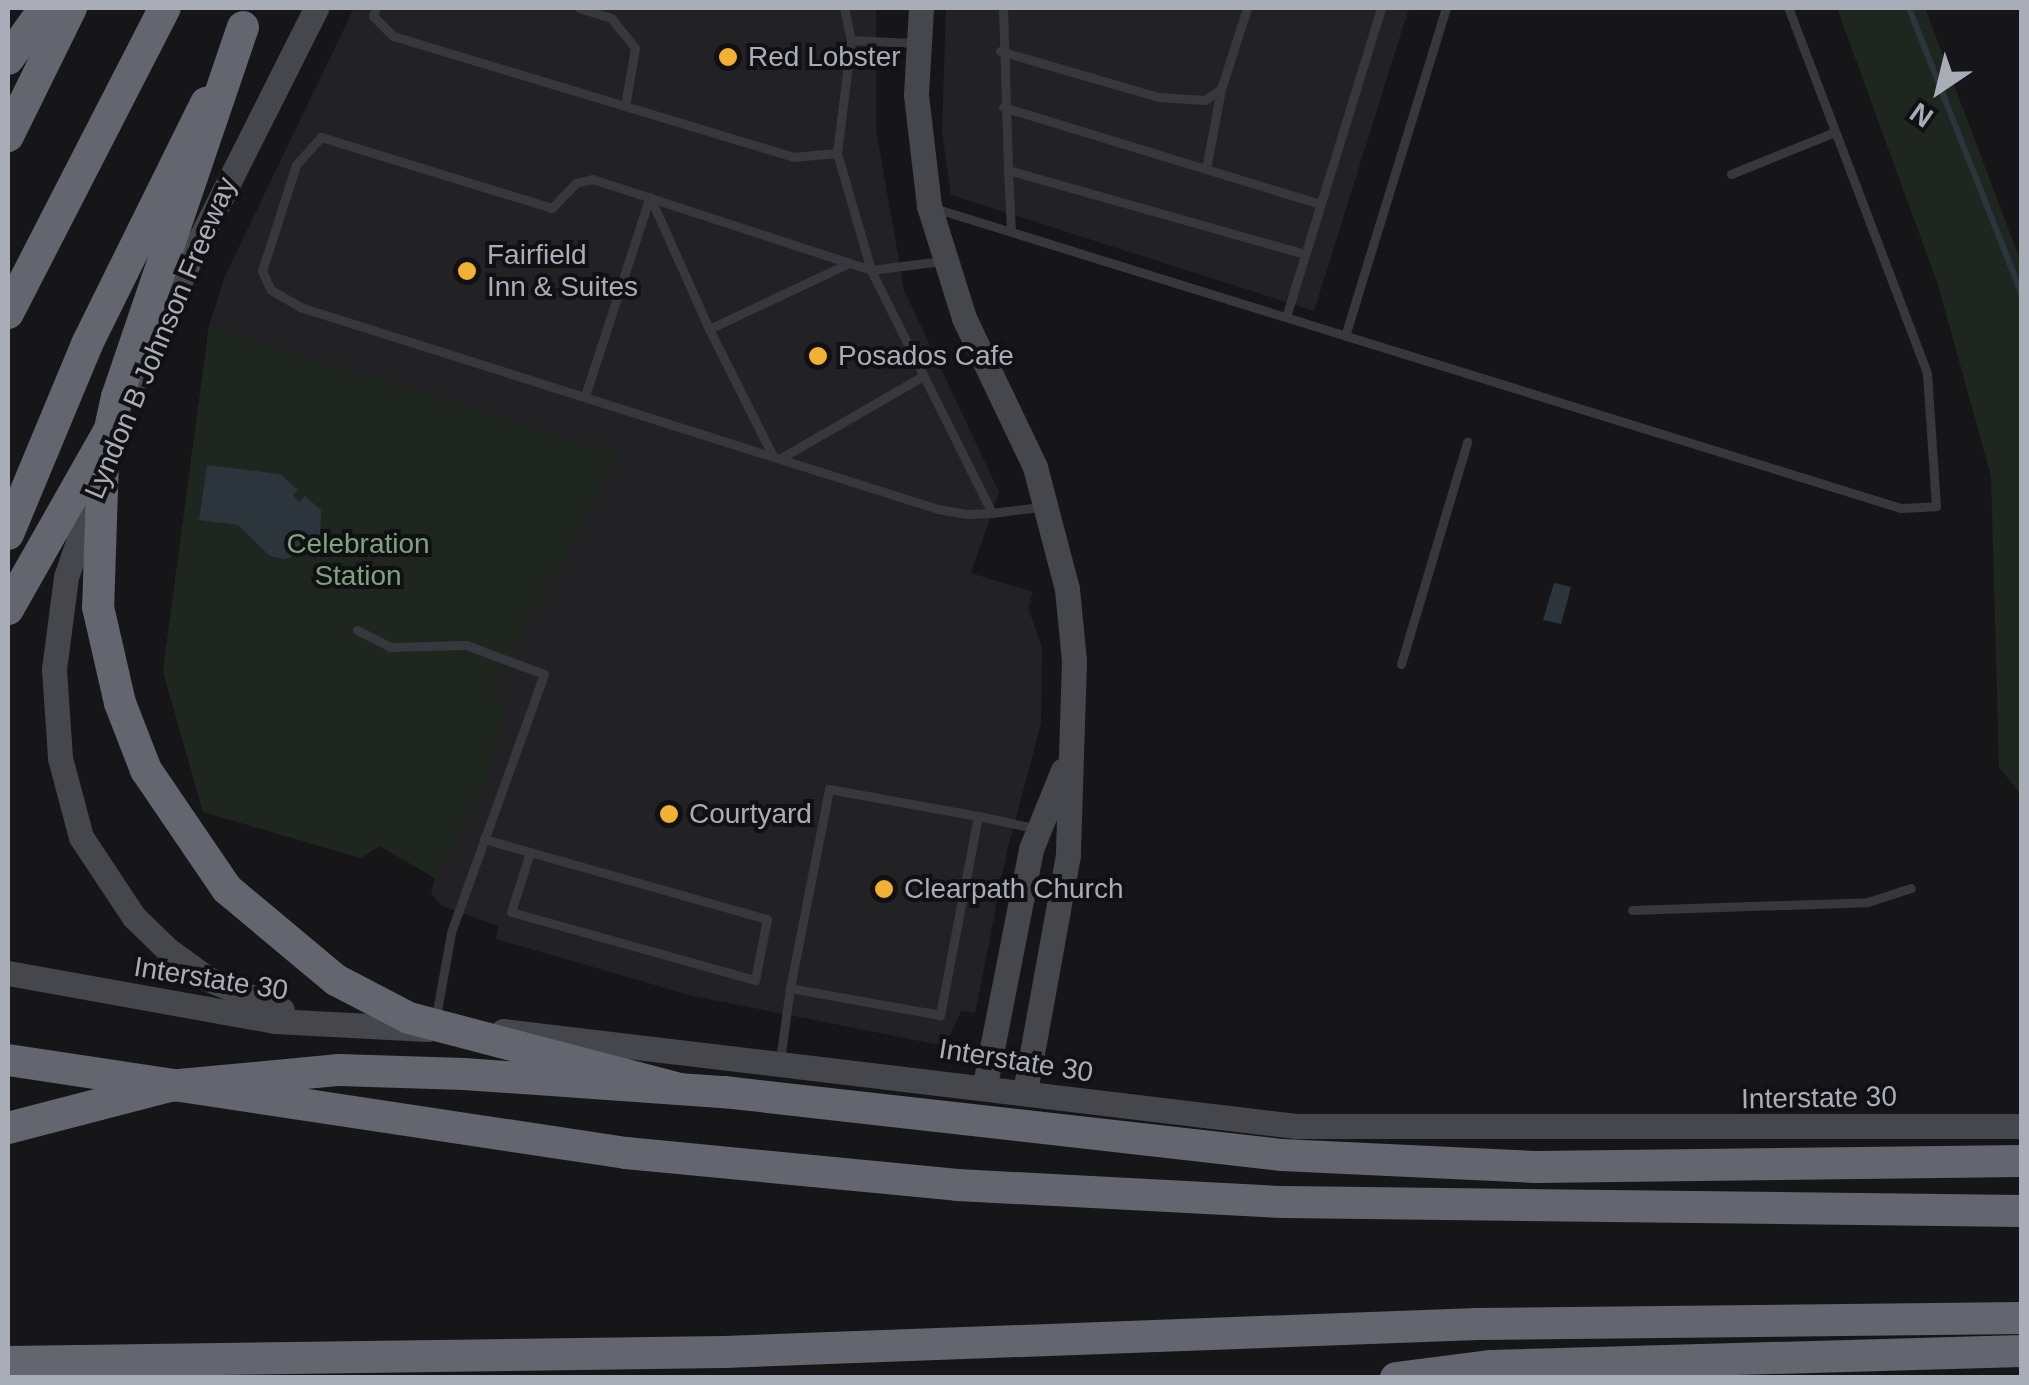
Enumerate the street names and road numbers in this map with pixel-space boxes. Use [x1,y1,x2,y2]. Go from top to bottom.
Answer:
street label: Lyndon B Johnson Freeway [78,172,244,504]
street label: Interstate 30 [132,950,290,1008]
street label: Interstate 30 [937,1032,1095,1090]
street label: Interstate 30 [1741,1080,1897,1116]

